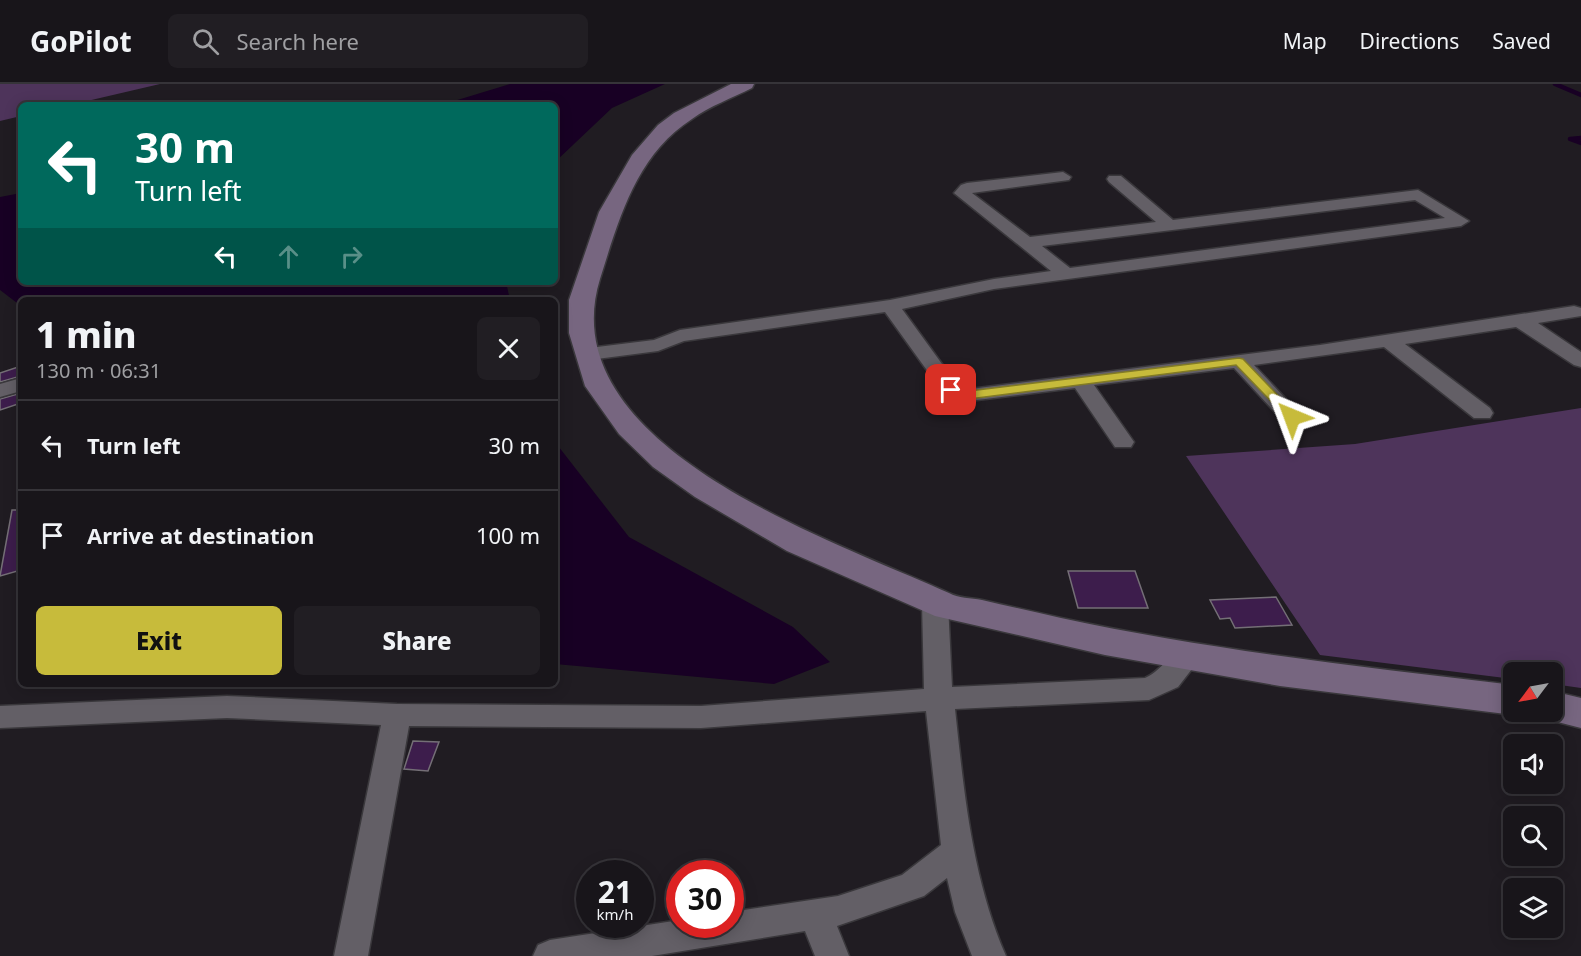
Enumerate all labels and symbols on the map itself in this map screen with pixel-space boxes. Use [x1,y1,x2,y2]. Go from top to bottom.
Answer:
pin [925,364,976,415]
position arrow [1260,385,1324,449]
north arrow [1503,662,1563,722]
speed limit sign: 30 [666,860,744,938]

